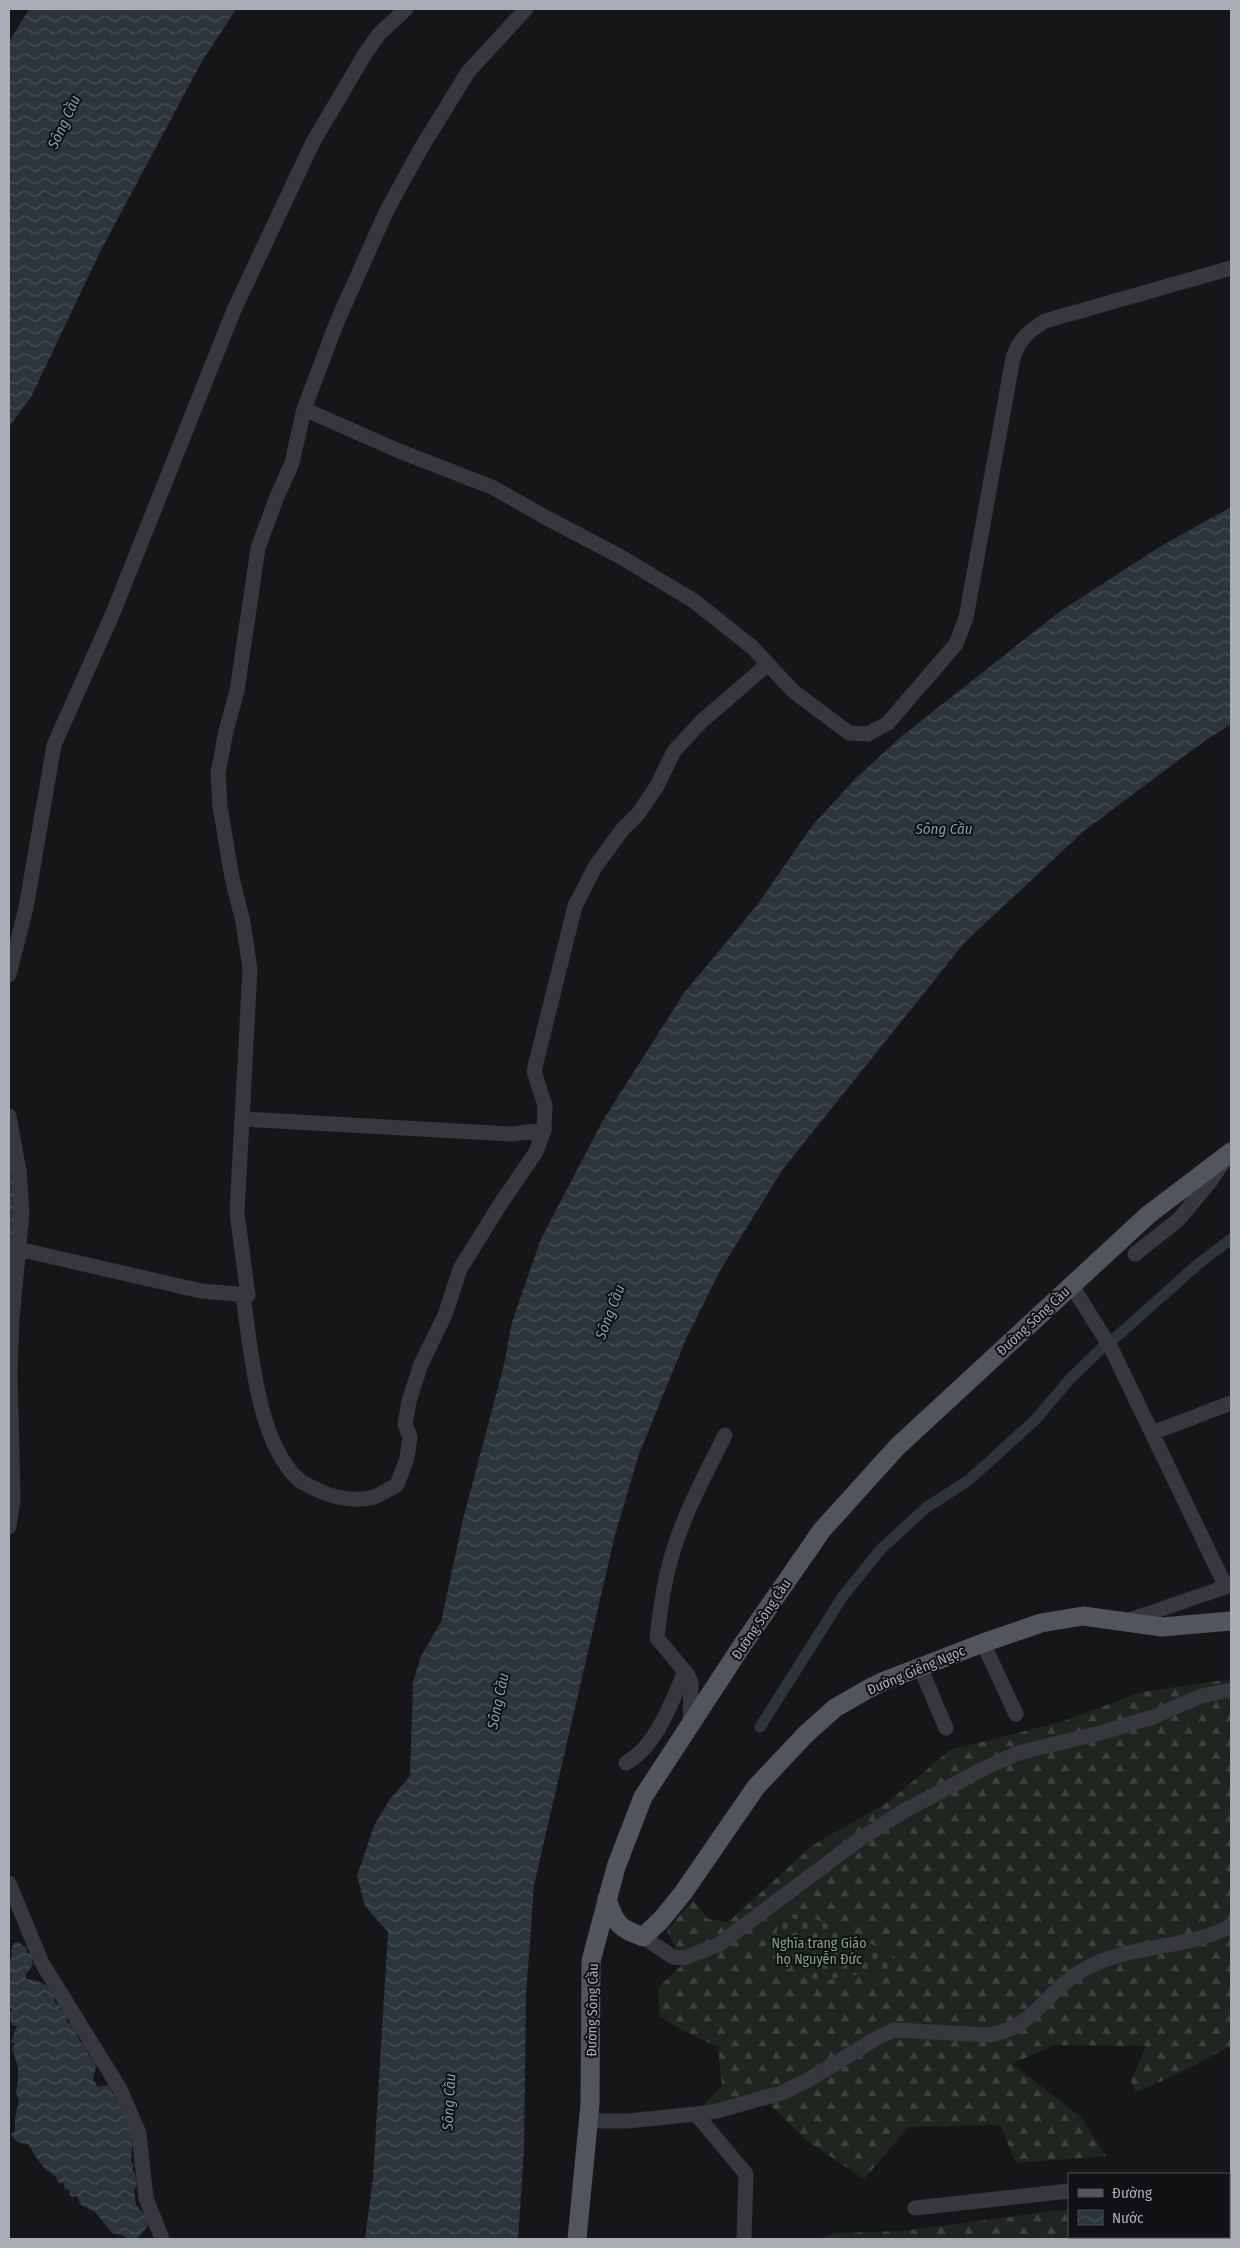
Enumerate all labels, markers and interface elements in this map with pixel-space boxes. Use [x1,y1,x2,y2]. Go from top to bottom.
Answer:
water label: Sông Cầu [43,92,84,153]
water label: Sông Cầu [914,820,973,838]
water label: Sông Cầu [591,1282,629,1343]
street label: Đường Sông Cầu [993,1283,1073,1359]
street label: Đường Sông Cầu [727,1575,795,1663]
street label: Đường Giếng Ngọc [864,1641,968,1699]
water label: Sông Cầu [483,1671,513,1732]
park label: Nghĩa trang Giáo họ Nguyễn Đức [771,1935,867,1968]
street label: Đường Sông Cầu [582,1963,602,2057]
water label: Sông Cầu [438,2073,459,2132]
legend [1068,2173,1230,2238]
text: Đường [1112,2184,1152,2202]
text: Nước [1112,2209,1144,2227]

